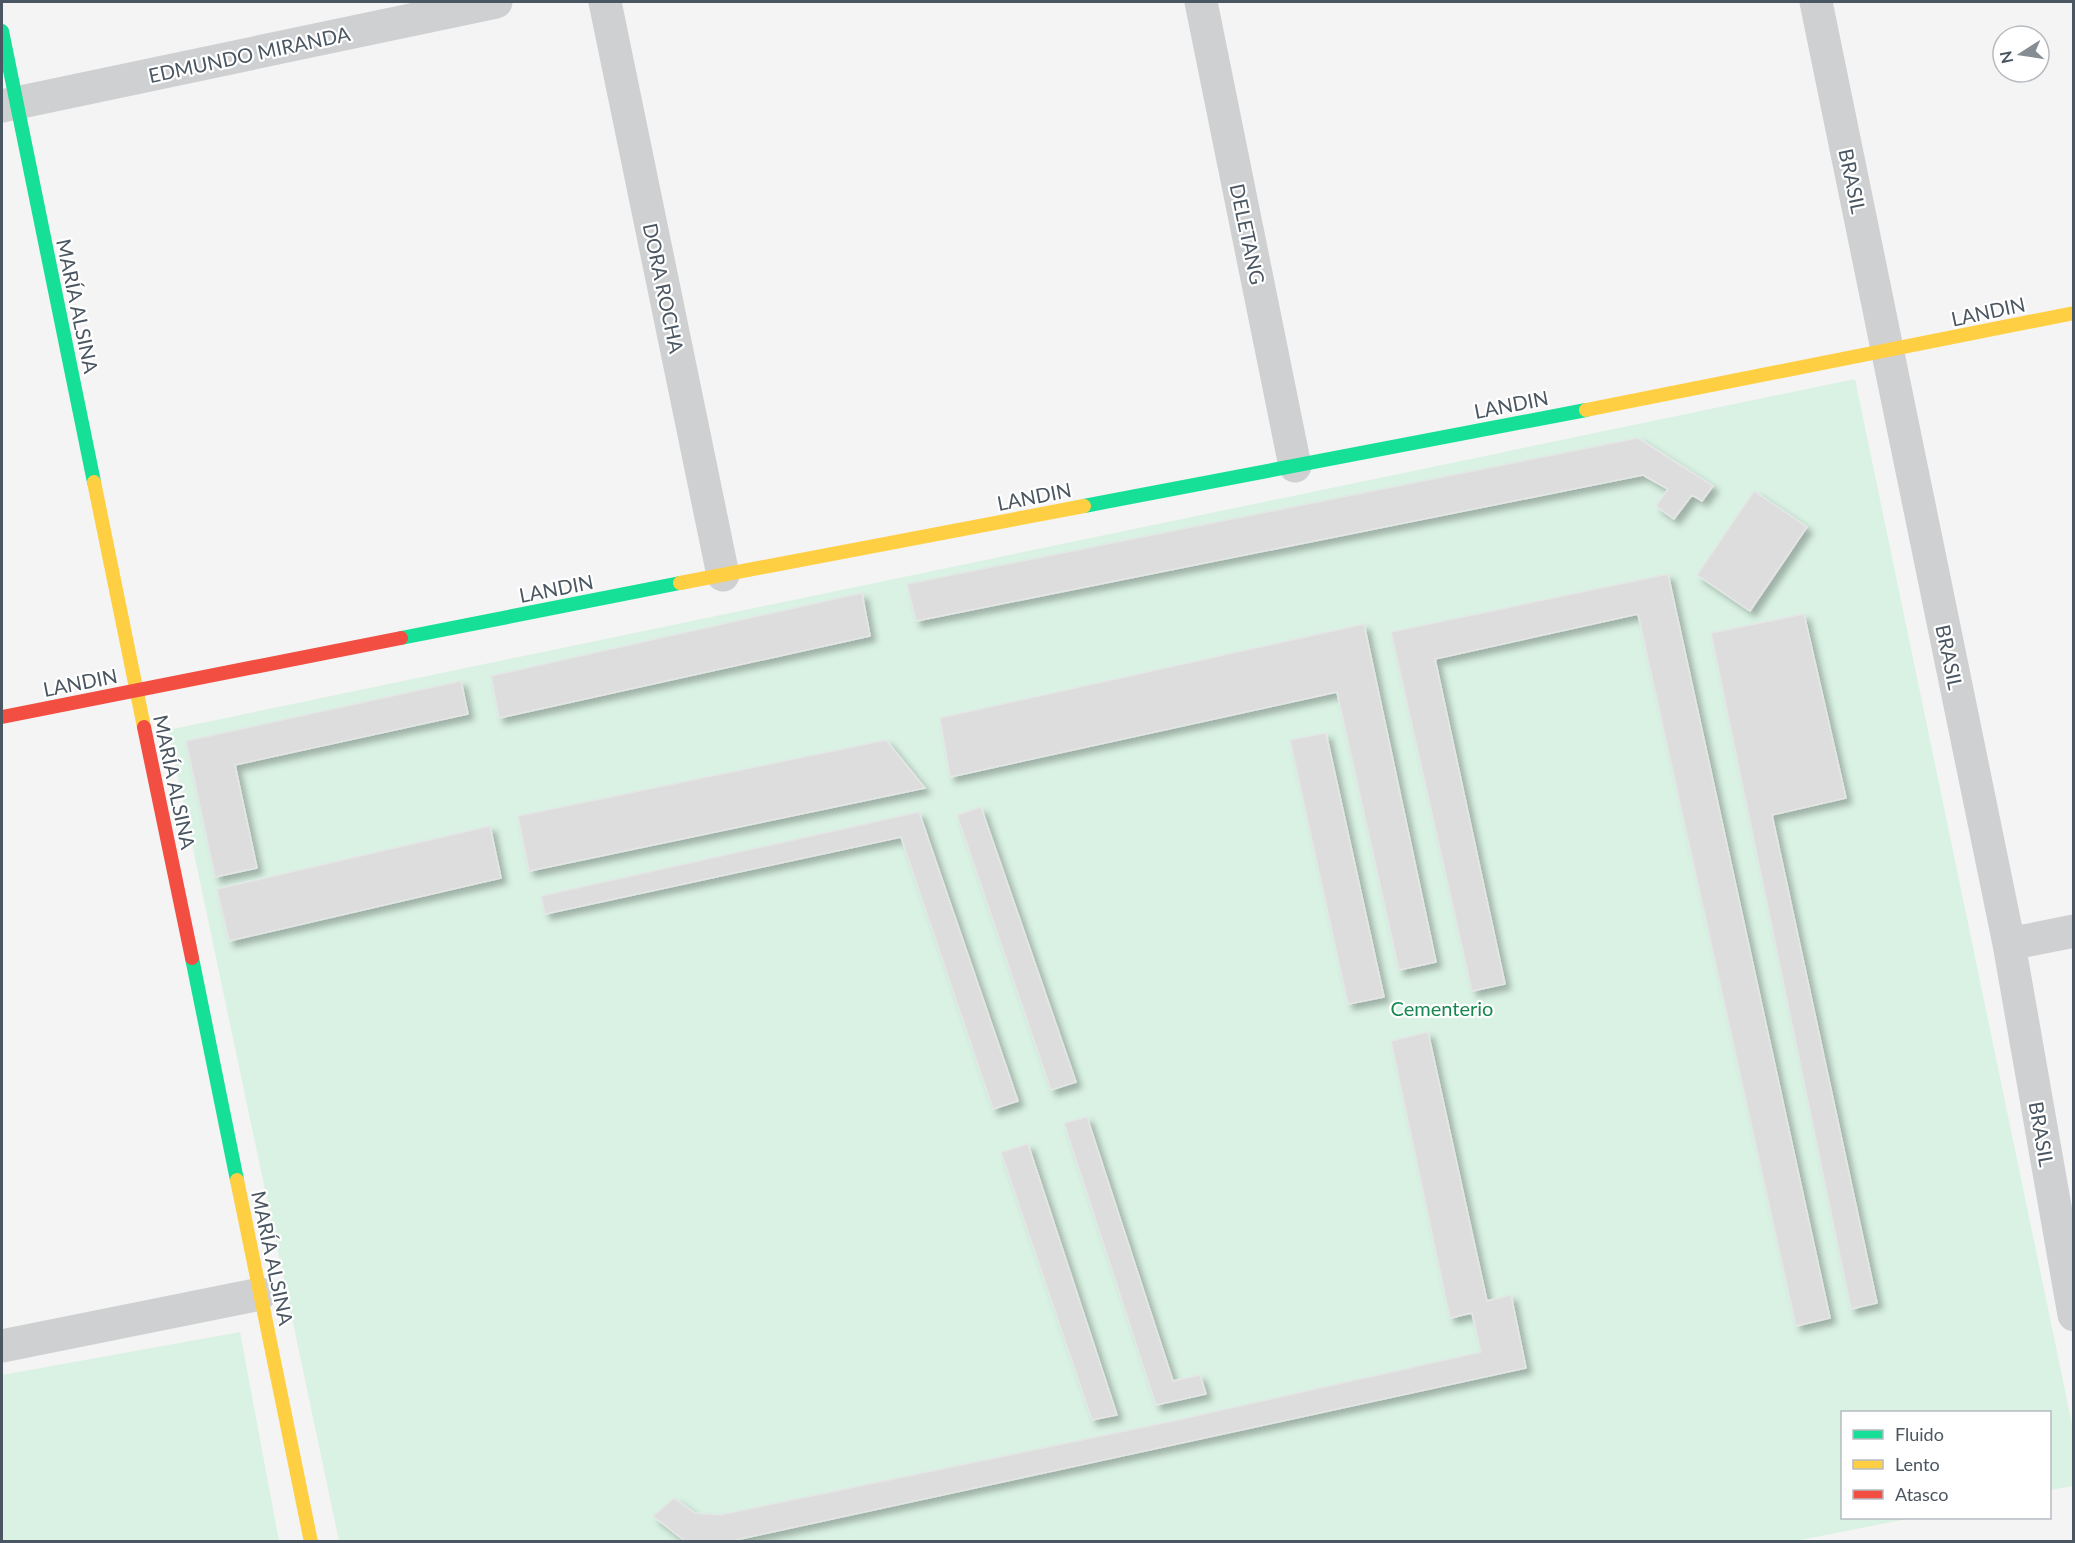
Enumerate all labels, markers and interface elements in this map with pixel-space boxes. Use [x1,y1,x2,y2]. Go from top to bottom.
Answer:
street label: EDMUNDO MIRANDA [146,21,352,87]
north arrow [1991,24,2051,84]
text: N [1995,49,2016,65]
street label: BRASIL [1834,146,1872,216]
street label: DELETANG [1226,181,1270,287]
street label: DORA ROCHA [639,221,690,356]
street label: MARÍA ALSINA [52,237,104,376]
street label: LANDIN [1949,291,2027,331]
street label: LANDIN [1472,385,1550,423]
street label: LANDIN [995,477,1073,515]
street label: LANDIN [517,569,595,607]
street label: BRASIL [1931,622,1969,692]
street label: LANDIN [41,663,119,701]
street label: MARÍA ALSINA [149,713,201,852]
park label: Cementerio [1391,996,1493,1020]
street label: BRASIL [2024,1100,2060,1168]
street label: MARÍA ALSINA [247,1189,299,1328]
legend [1841,1411,2051,1519]
text: Fluido [1895,1423,1944,1445]
text: Lento [1895,1453,1940,1475]
text: Atasco [1895,1483,1948,1505]

